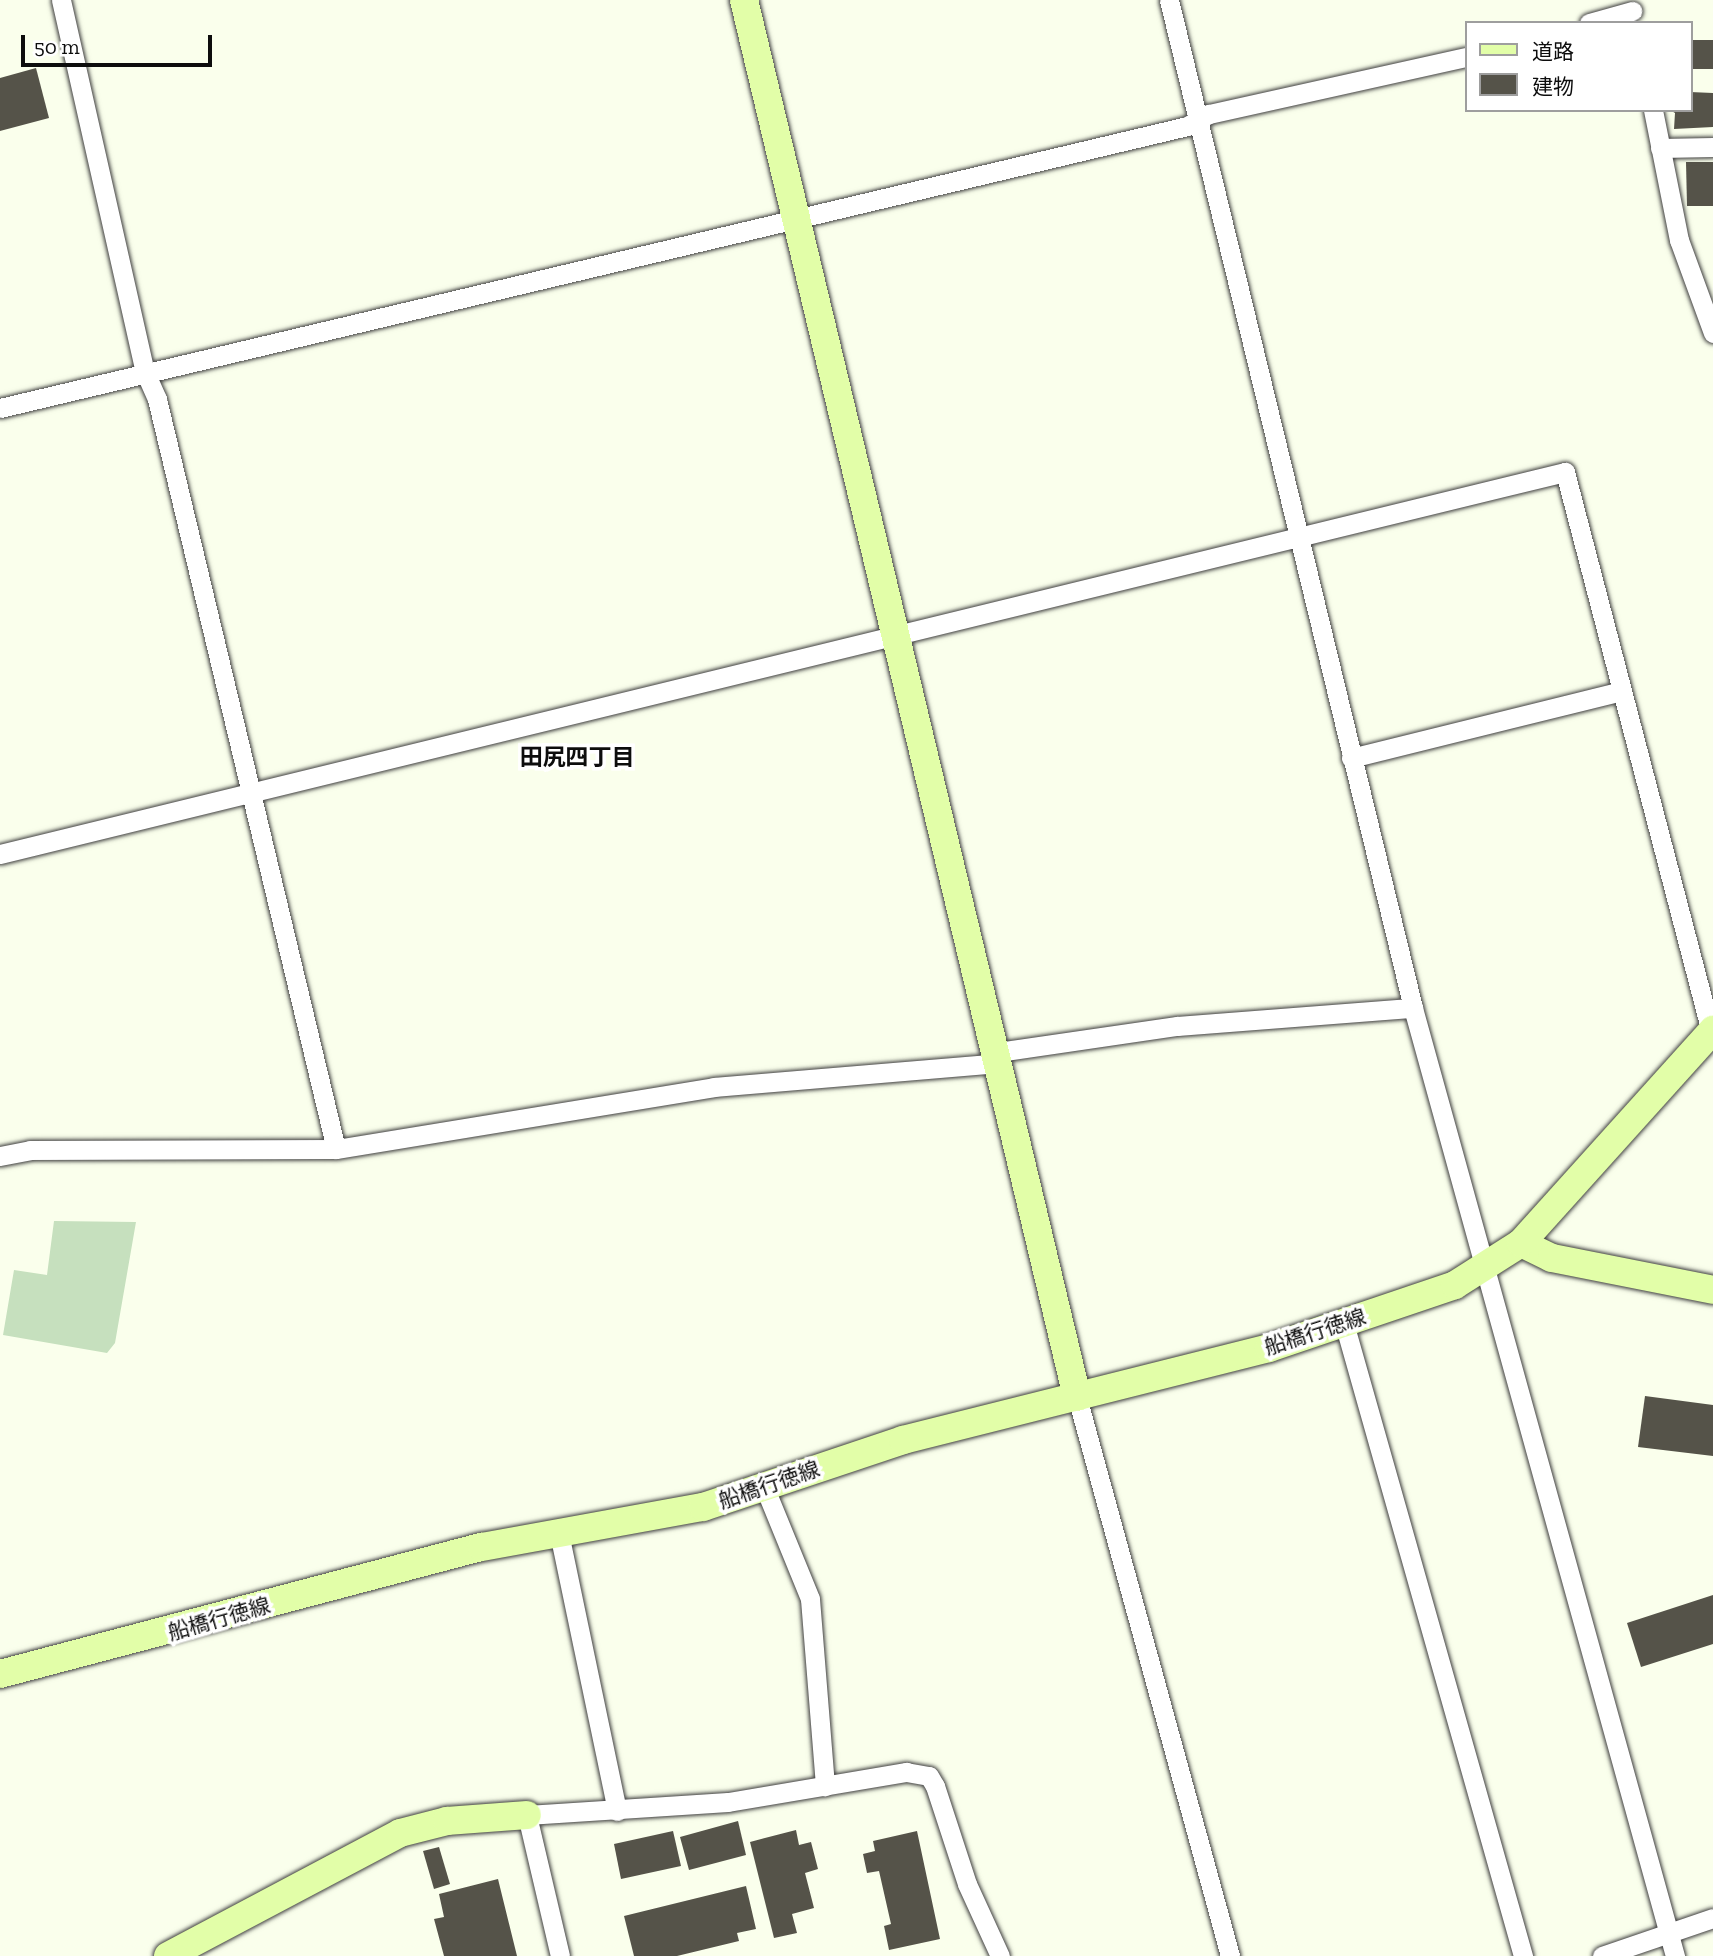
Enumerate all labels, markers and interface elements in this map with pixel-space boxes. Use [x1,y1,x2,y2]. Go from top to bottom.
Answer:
scale bar [24,21,215,65]
legend [1464,21,1692,112]
text: 50 m [34,34,80,59]
text: 道路 [1532,39,1574,64]
text: 建物 [1532,74,1574,99]
district label: 田尻四丁目 [520,743,634,771]
street label: 船橋行徳線 [1261,1304,1369,1360]
street label: 船橋行徳線 [715,1456,823,1514]
street label: 船橋行徳線 [165,1592,273,1646]

